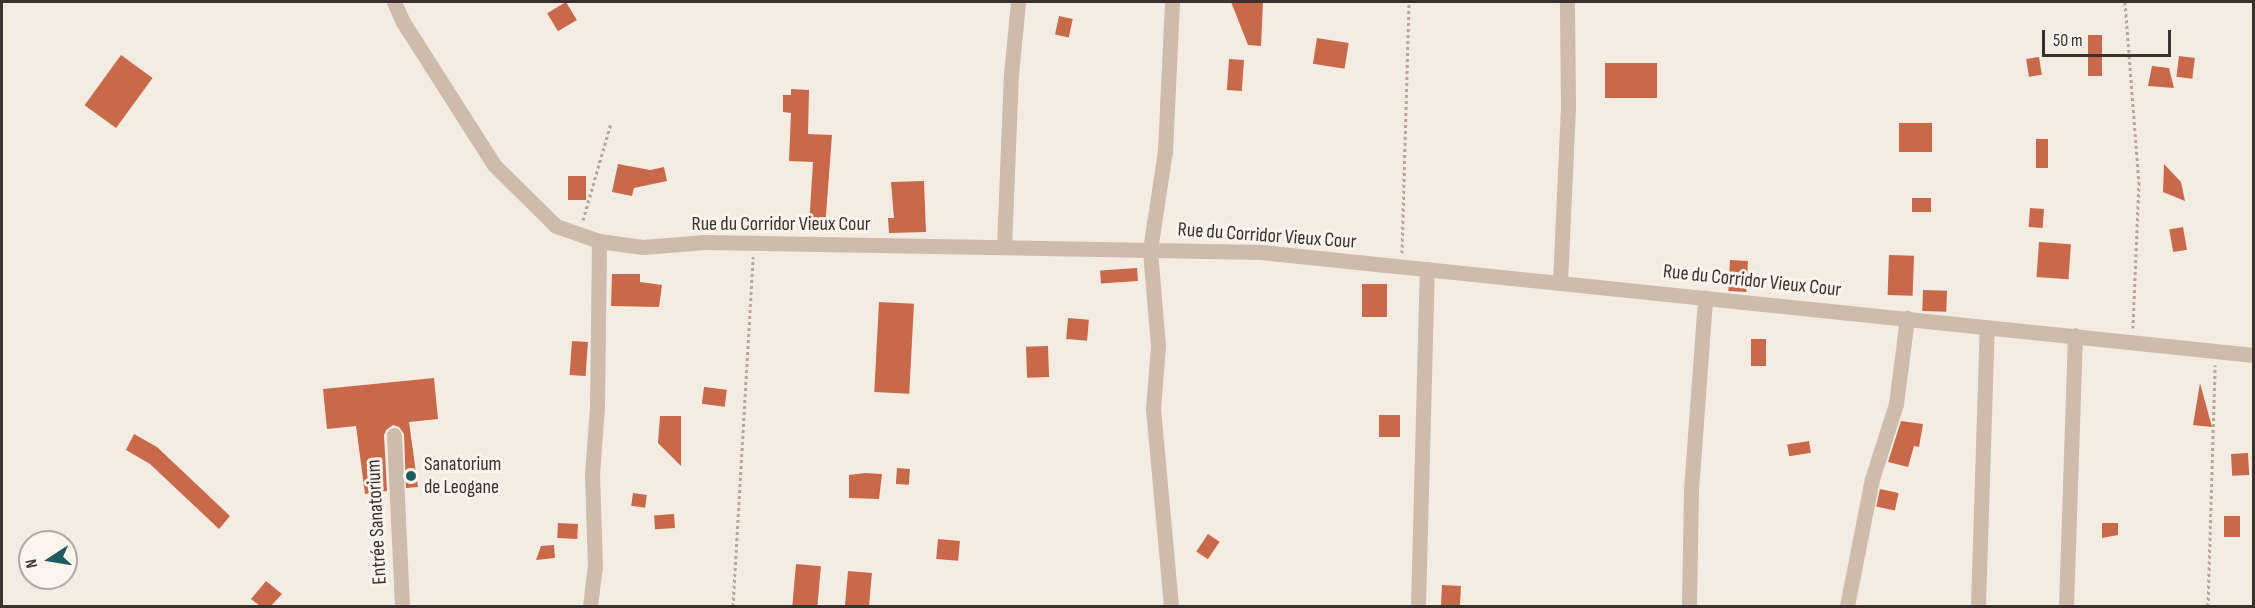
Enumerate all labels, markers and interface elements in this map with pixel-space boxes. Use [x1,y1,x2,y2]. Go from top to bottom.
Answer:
scale bar [2045,18,2174,56]
text: 50 m [2053,30,2083,51]
street label: Rue du Corridor Vieux Cour [692,212,870,236]
street label: Rue du Corridor Vieux Cour [1177,218,1357,254]
street label: Rue du Corridor Vieux Cour [1662,260,1842,302]
place label: Sanatorium de Leogane [424,452,501,499]
street label: Entrée Sanatorium [362,459,392,585]
marker: Sanatorium de Leogane [402,467,420,485]
north arrow [18,530,78,590]
text: N [22,557,42,570]

